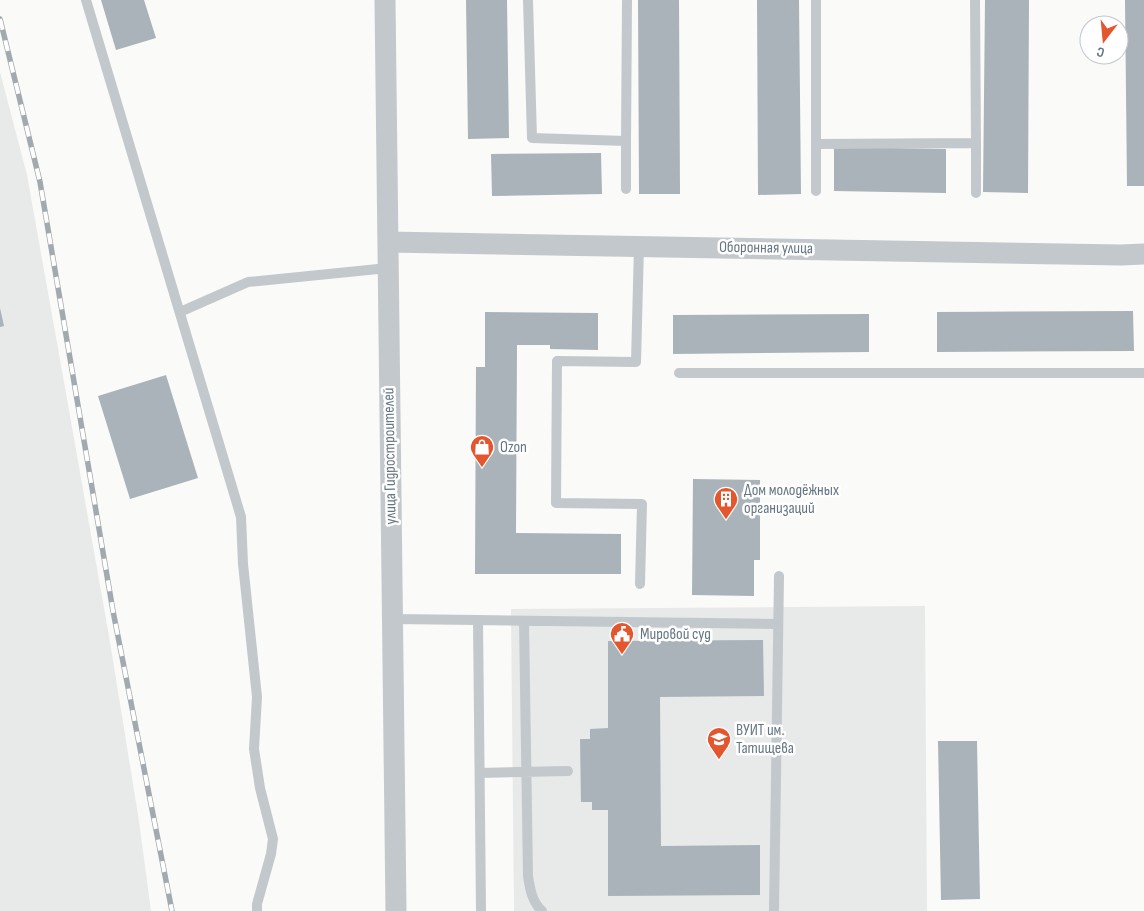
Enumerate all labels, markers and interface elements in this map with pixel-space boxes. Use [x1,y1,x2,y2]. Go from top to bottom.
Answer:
north arrow [1079,15,1129,65]
text: С [1095,43,1106,61]
street label: Оборонная улица [719,238,813,258]
street label: улица Гидростроителей [379,387,401,525]
shop icon: Ozon [469,434,495,468]
place label: Ozon [500,438,527,457]
place label: Дом молодёжных организаций [744,481,839,518]
building icon: Дом молодёжных организаций [713,486,739,520]
public building icon: Мировой суд [609,621,635,655]
place label: Мировой суд [640,625,711,644]
place label: ВУИТ им. Татищева [736,721,794,758]
school or university icon: ВУИТ им. Татищева [706,726,732,760]

